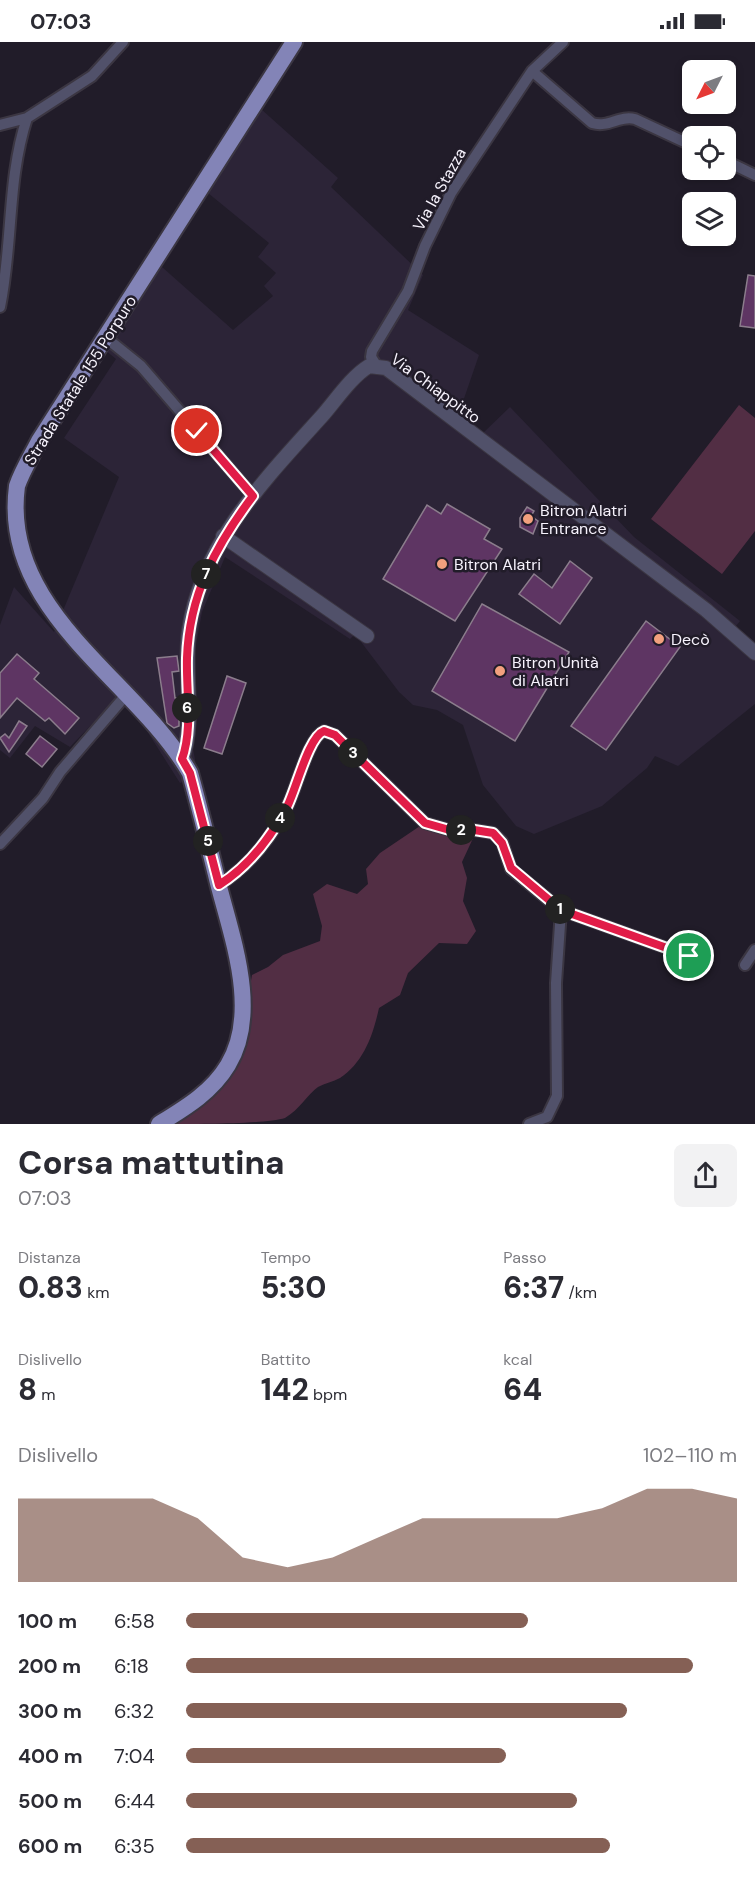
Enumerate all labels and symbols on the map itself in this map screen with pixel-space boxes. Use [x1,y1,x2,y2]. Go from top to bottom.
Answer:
north arrow [682,60,736,114]
street label: Via la Stazza [408,144,471,234]
street label: Strada Statale 155 Porpuro [19,291,141,469]
street label: Via Chiappitto [386,349,485,428]
pin [171,405,222,456]
place label: Bitron Alatri Entrance [540,500,627,539]
marker: Bitron Alatri Entrance [521,512,535,526]
place label: Bitron Alatri [454,554,541,575]
marker: Bitron Alatri [435,557,449,571]
pin: 7 [191,559,221,589]
place label: Decò [671,629,710,650]
marker: Decò [652,632,666,646]
place label: Bitron Unità di Alatri [512,652,599,691]
marker: Bitron Unità di Alatri [493,664,507,678]
pin: 6 [172,693,202,723]
pin: 3 [338,738,368,768]
pin: 4 [265,803,295,833]
pin: 2 [446,815,476,845]
pin: 5 [193,826,223,856]
pin: 1 [545,894,575,924]
pin [663,930,714,981]

